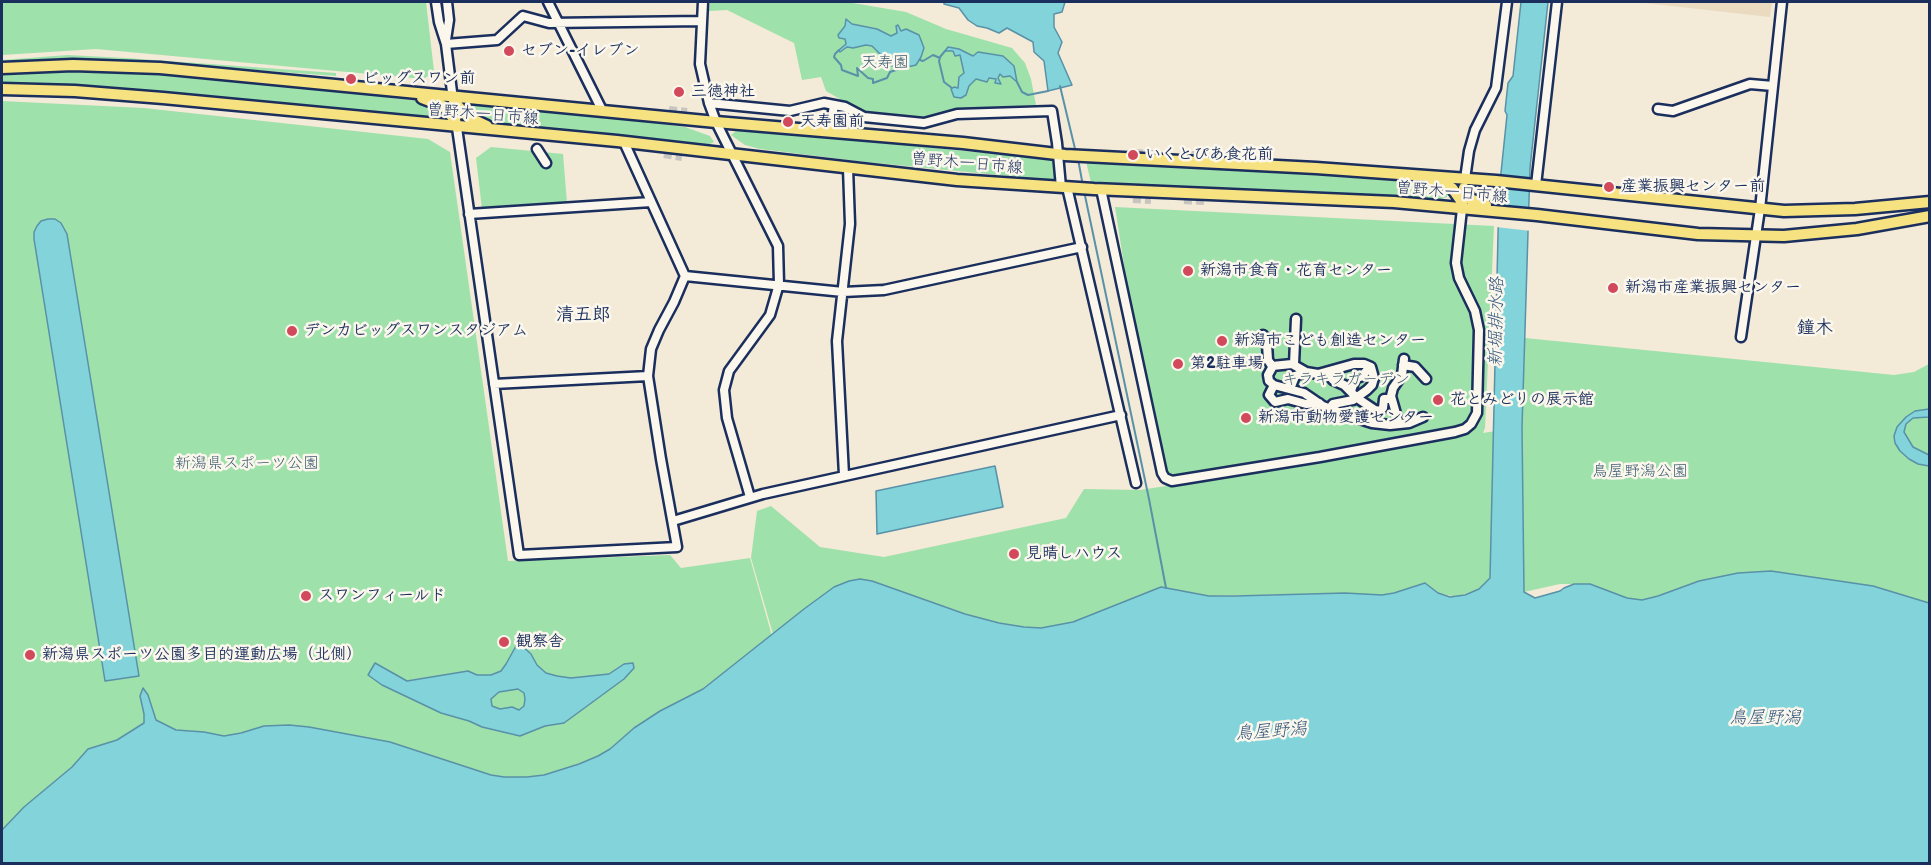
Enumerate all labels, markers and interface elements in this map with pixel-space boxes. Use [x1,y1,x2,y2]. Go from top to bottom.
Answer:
place label: セブン-イレブン [521,41,640,61]
marker: セブン-イレブン [502,44,516,58]
park label: 天寿園 [861,53,909,73]
place label: ビッグスワン前 [363,69,475,89]
marker: ビッグスワン前 [344,72,358,86]
place label: 三徳神社 [691,82,755,102]
marker: 三徳神社 [672,85,686,99]
street label: 曽野木一日市線 [426,101,540,129]
place label: 天寿園前 [800,112,864,132]
marker: 天寿園前 [781,115,795,129]
place label: いくとぴあ食花前 [1145,145,1273,165]
marker: いくとぴあ食花前 [1126,148,1140,162]
street label: 曽野木一日市線 [910,150,1024,178]
place label: 産業振興センター前 [1621,177,1765,197]
street label: 曽野木一日市線 [1395,179,1509,207]
marker: 産業振興センター前 [1602,180,1616,194]
place label: 新潟市食育・花育センター [1200,261,1392,281]
marker: 新潟市食育・花育センター [1181,264,1195,278]
water label: 新堀排水路 [1485,277,1509,367]
place label: 新潟市産業振興センター [1625,278,1801,298]
marker: 新潟市産業振興センター [1606,281,1620,295]
district label: 清五郎 [556,304,610,326]
district label: 鐘木 [1797,317,1833,339]
place label: デンカビッグスワンスタジアム [304,321,528,341]
marker: デンカビッグスワンスタジアム [285,324,299,338]
place label: 新潟市こども創造センター [1234,331,1426,351]
marker: 新潟市こども創造センター [1215,334,1229,348]
place label: 第2駐車場 [1190,354,1264,374]
marker: 第2駐車場 [1171,357,1185,371]
park label: キラキラガーデン [1282,370,1410,390]
place label: 花とみどりの展示館 [1450,390,1594,410]
marker: 花とみどりの展示館 [1431,393,1445,407]
place label: 新潟市動物愛護センター [1258,408,1434,428]
marker: 新潟市動物愛護センター [1239,411,1253,425]
park label: 新潟県スポーツ公園 [175,454,319,474]
park label: 鳥屋野潟公園 [1592,462,1688,482]
place label: 見晴しハウス [1026,544,1122,564]
marker: 見晴しハウス [1007,547,1021,561]
place label: スワンフィールド [318,586,446,606]
marker: スワンフィールド [299,589,313,603]
place label: 観察舎 [516,632,564,652]
marker: 観察舎 [497,635,511,649]
place label: 新潟県スポーツ公園多目的運動広場（北側） [42,645,362,665]
marker: 新潟県スポーツ公園多目的運動広場（北側） [23,648,37,662]
water label: 鳥屋野潟 [1729,707,1801,729]
water label: 鳥屋野潟 [1234,719,1308,745]

